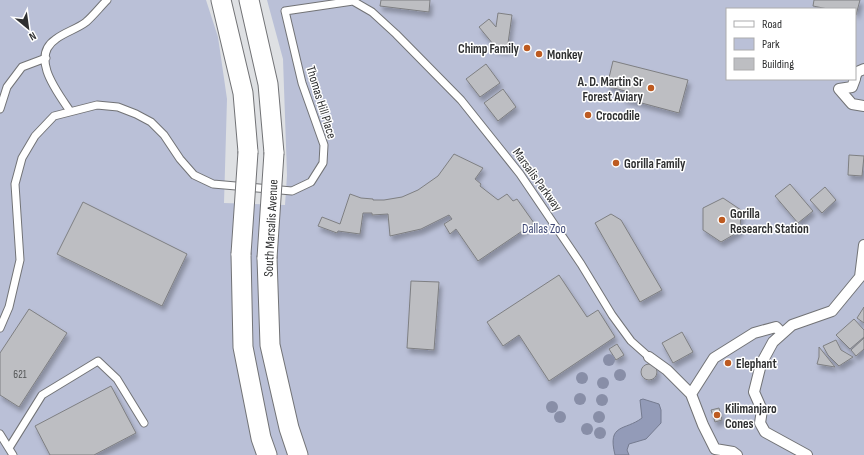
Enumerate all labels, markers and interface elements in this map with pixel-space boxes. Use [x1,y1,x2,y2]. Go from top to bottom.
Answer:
north arrow [8,8,48,48]
legend [726,8,856,80]
text: Road [762,17,782,32]
text: N [27,29,38,43]
text: Park [762,37,780,52]
place label: Chimp Family [458,41,520,57]
marker: Chimp Family [522,43,532,53]
place label: Monkey [547,47,583,63]
marker: Monkey [534,49,544,59]
text: Building [762,57,794,72]
street label: Thomas Hill Place [302,64,340,141]
place label: A. D. Martin Sr Forest Aviary [577,74,644,105]
marker: A. D. Martin Sr Forest Aviary [646,83,656,93]
place label: Crocodile [596,108,640,124]
marker: Crocodile [583,110,593,120]
street label: Marsalis Parkway [509,145,565,214]
place label: Gorilla Family [624,156,686,172]
marker: Gorilla Family [611,158,621,168]
street label: South Marsalis Avenue [260,179,282,277]
place label: Gorilla Research Station [730,206,809,237]
marker: Gorilla Research Station [717,215,727,225]
park label: Dallas Zoo [522,221,566,237]
place label: Elephant [736,356,777,372]
marker: Elephant [723,358,733,368]
house number: 621 [13,368,27,381]
place label: Kilimanjaro Cones [725,401,777,432]
marker: Kilimanjaro Cones [712,410,722,420]

